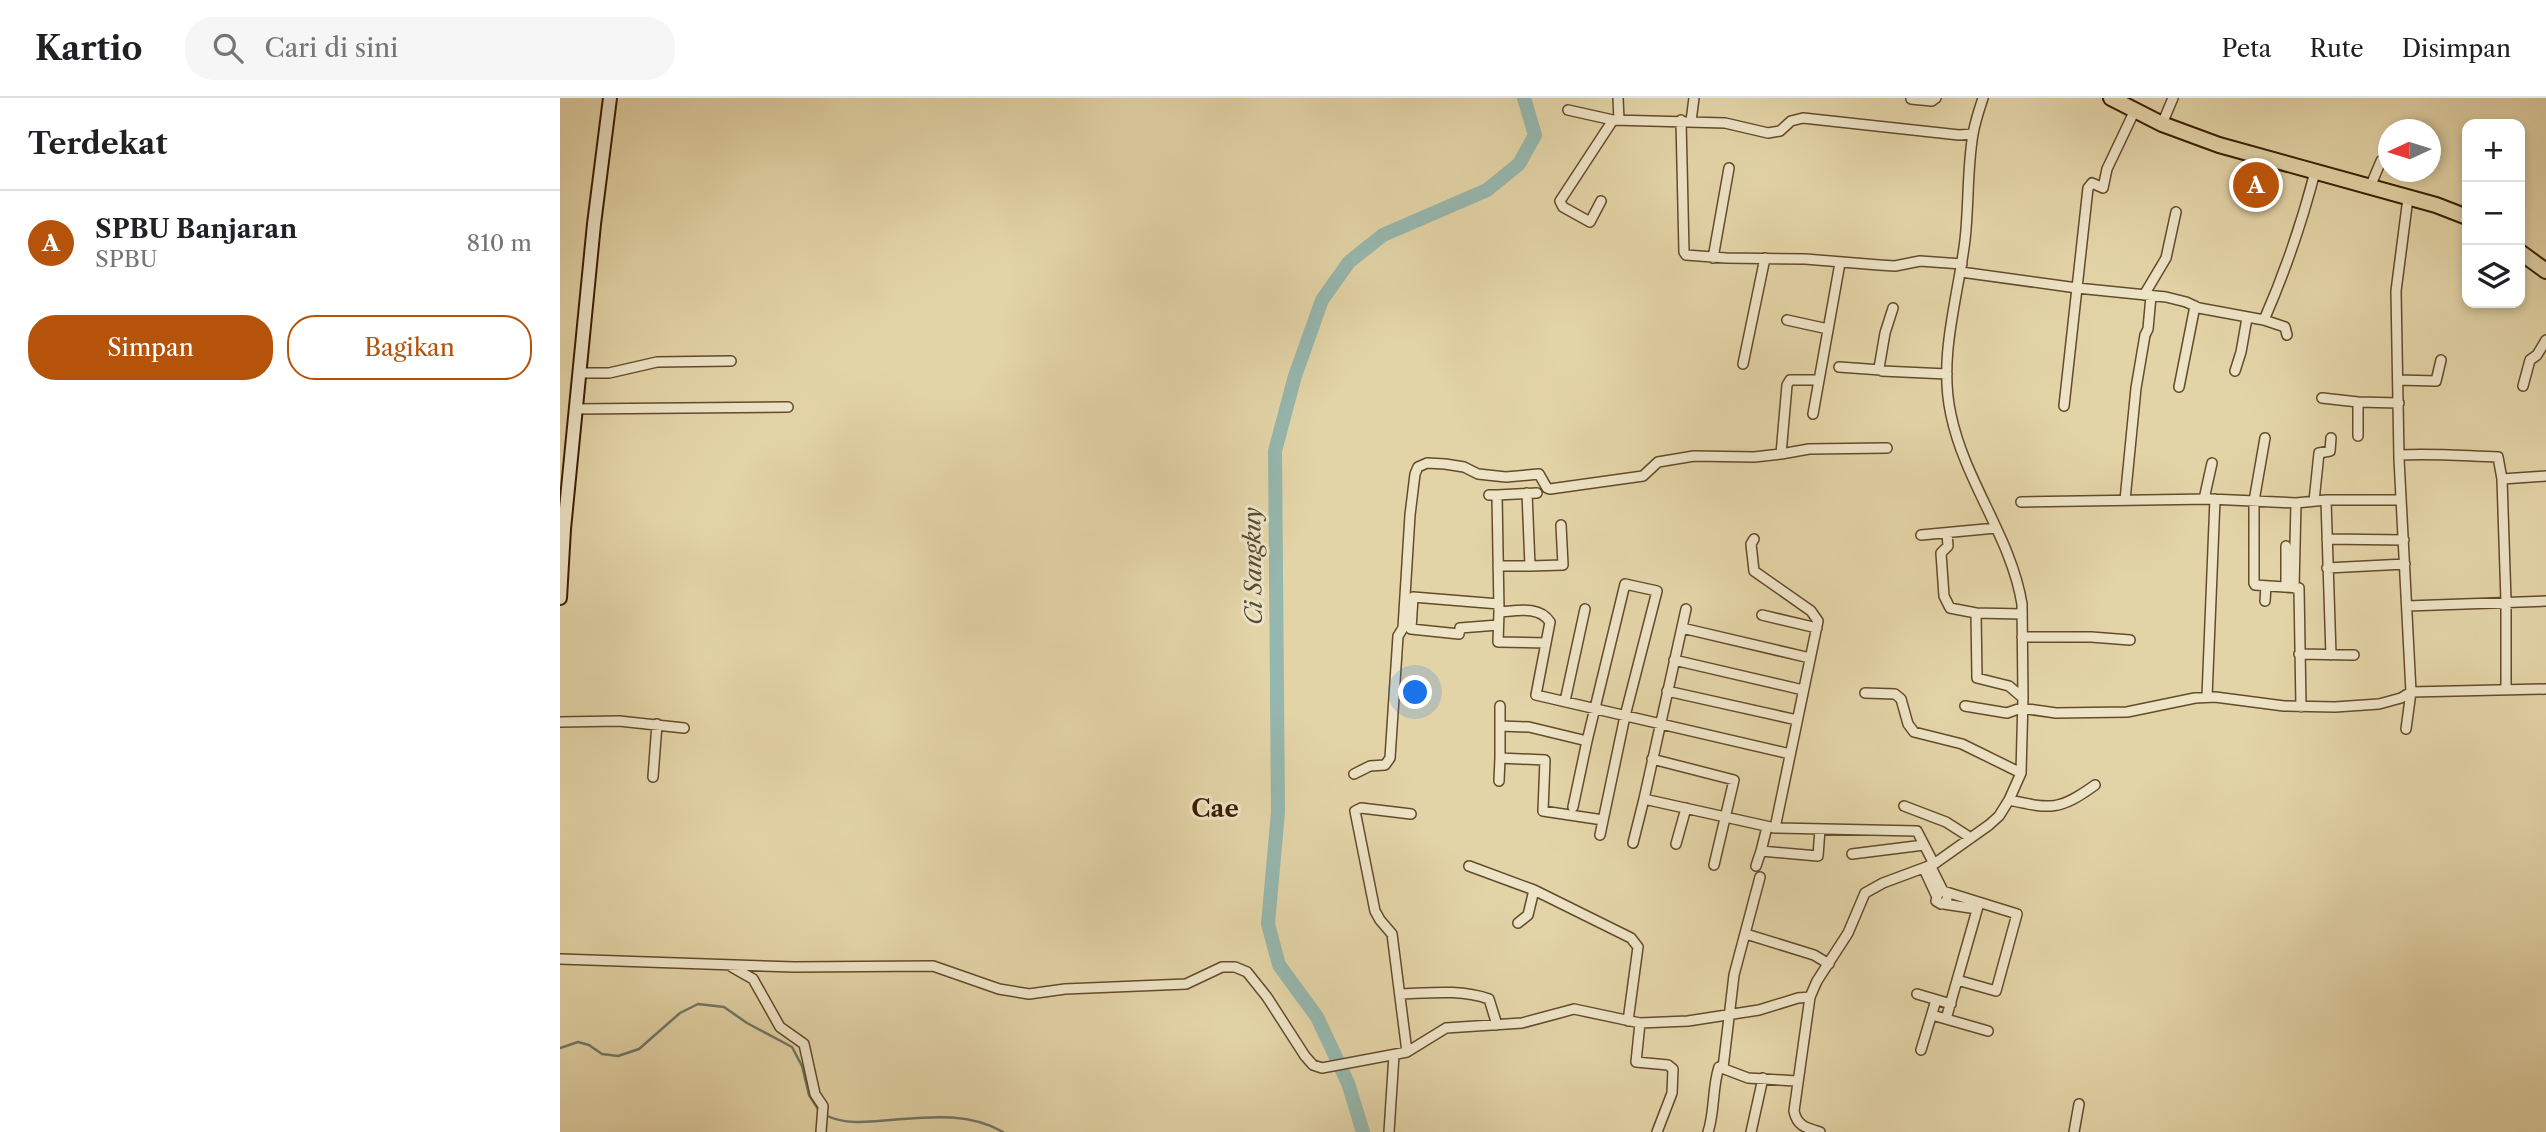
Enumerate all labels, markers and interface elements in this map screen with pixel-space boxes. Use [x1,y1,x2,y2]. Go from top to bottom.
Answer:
search box [185,17,675,80]
text: Kartio [35,28,143,69]
icon: search [209,29,247,67]
text: Cari di sini [265,32,398,64]
text: Peta [2222,34,2271,63]
text: Rute [2309,34,2364,63]
text: Disimpan [2402,34,2511,63]
north arrow [2378,119,2441,182]
map controls [2462,119,2525,308]
button: + [2462,119,2525,182]
text: Terdekat [28,125,168,162]
pin: A [2233,159,2279,211]
button: − [2462,182,2525,245]
text: SPBU Banjaran [95,213,297,245]
text: A [42,229,60,257]
text: 810 m [467,229,532,257]
text: SPBU [95,245,158,273]
button: layers [2462,245,2525,308]
button: Simpan [28,315,273,380]
button: Bagikan [287,315,532,380]
water label: Ci Sangkuy [1238,506,1268,625]
your location [1398,675,1432,709]
district label: Cae [1191,794,1239,823]

